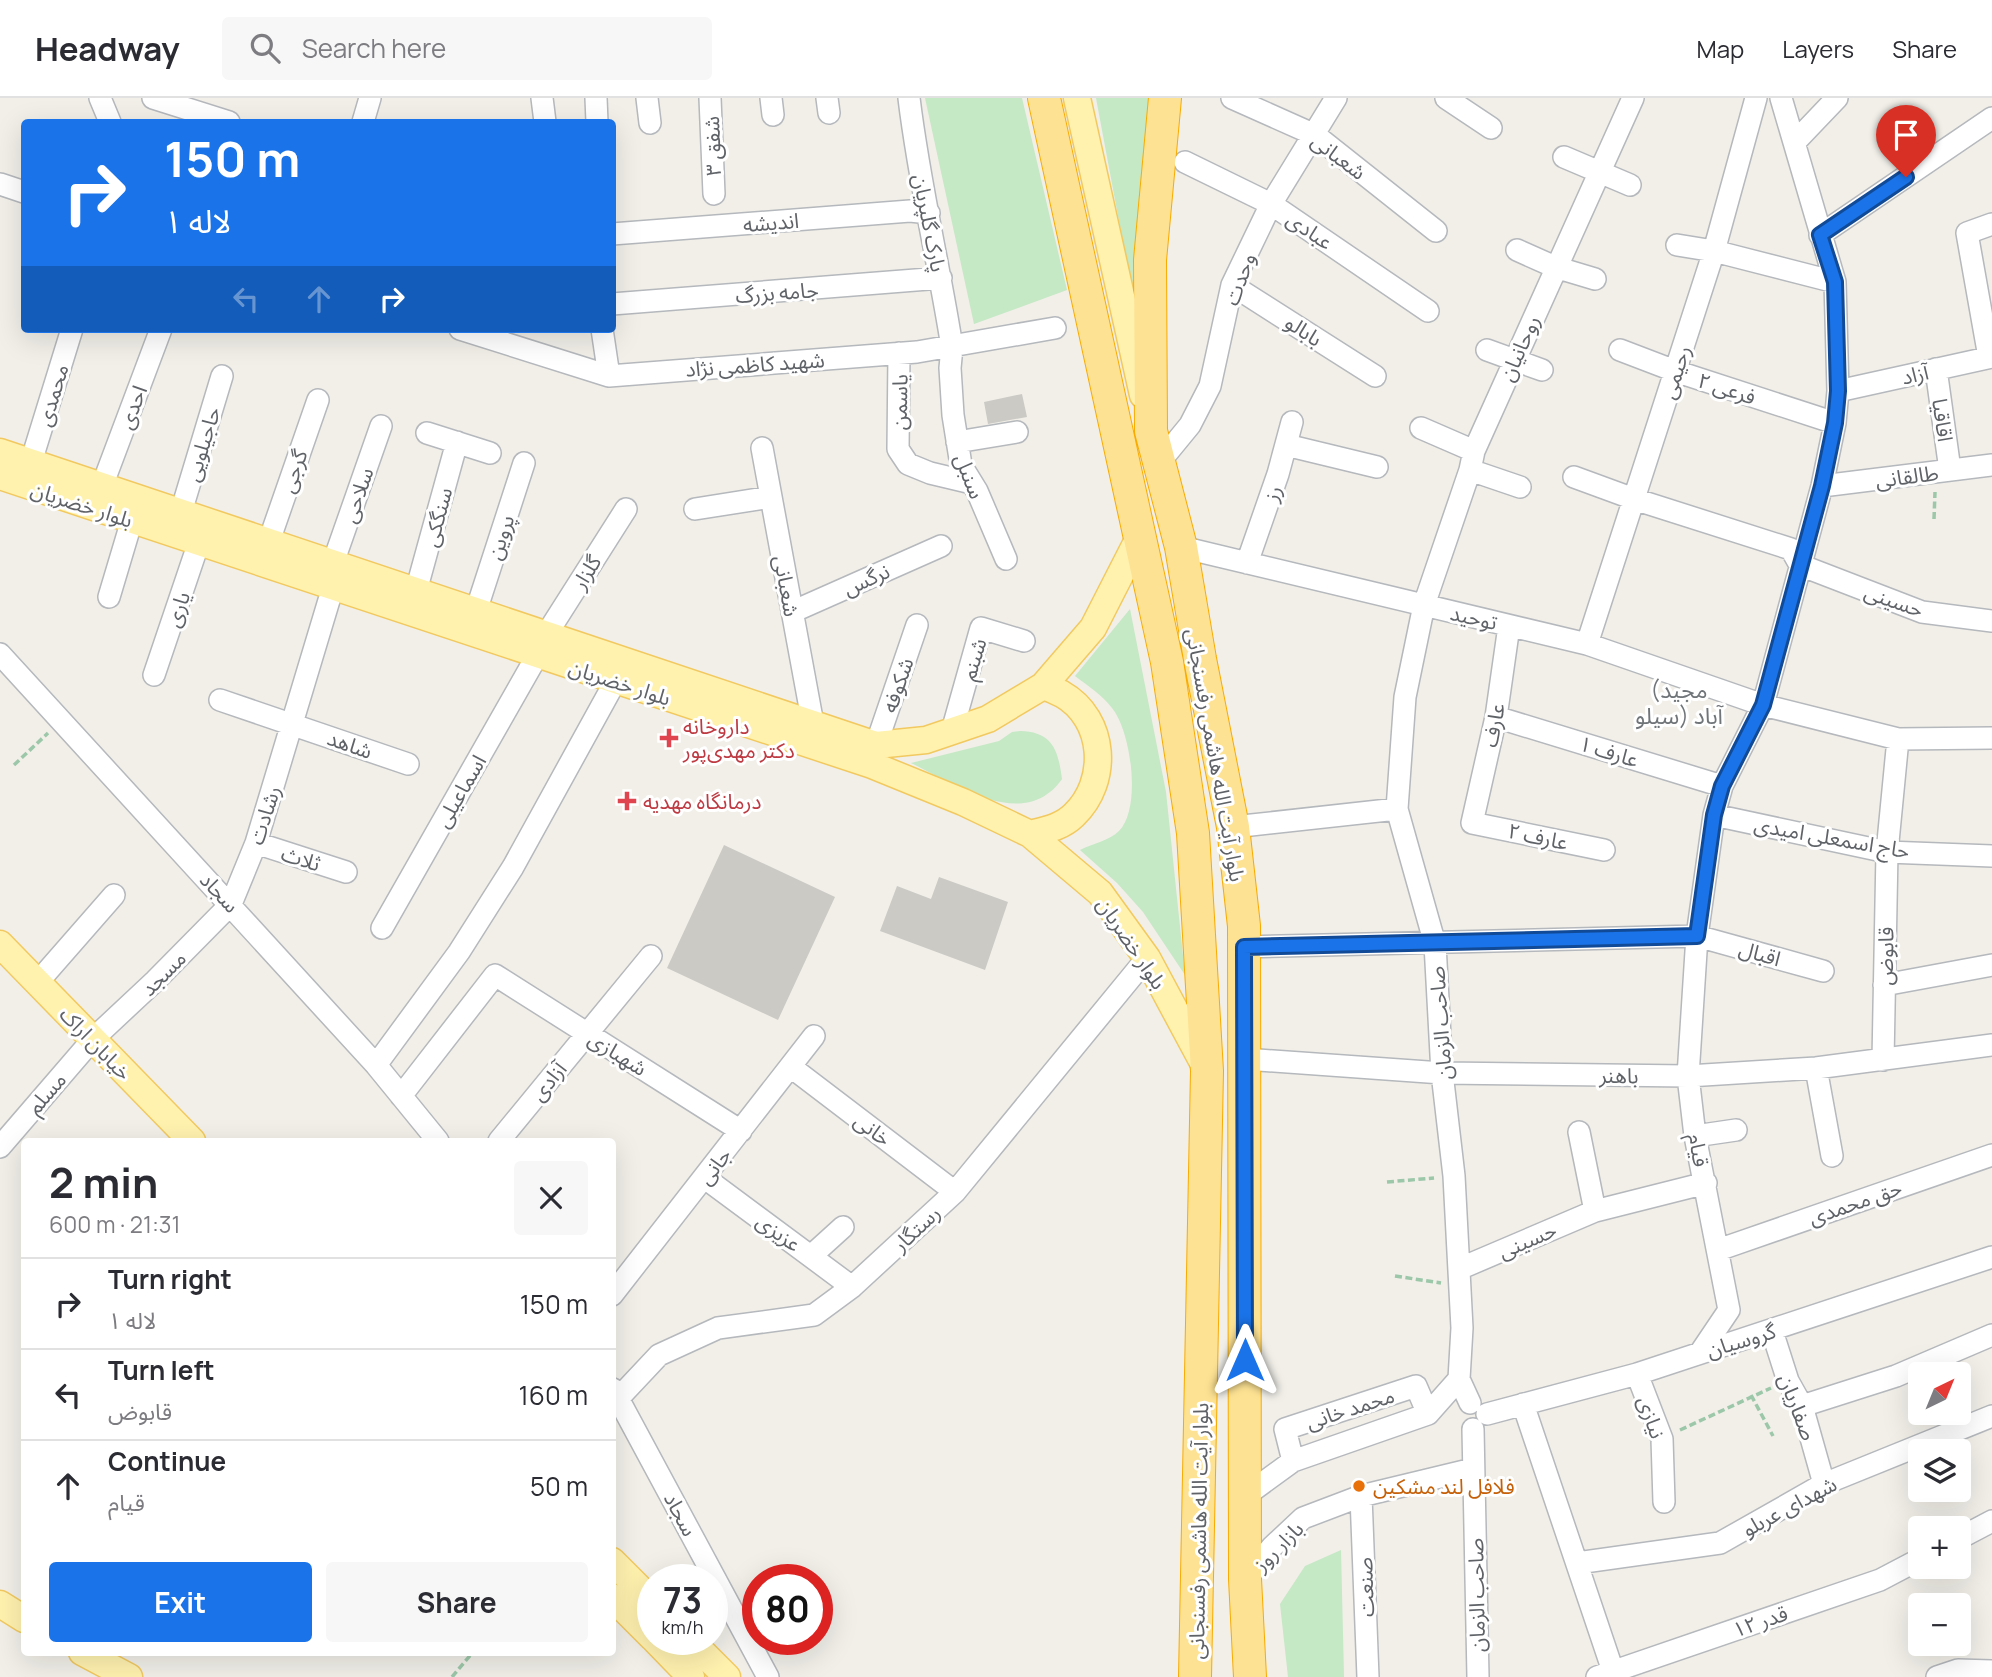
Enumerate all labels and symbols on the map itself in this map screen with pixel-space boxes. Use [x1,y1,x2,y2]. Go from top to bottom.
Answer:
pin [1876,105,1936,177]
street label: شفق ۳ [697,116,727,176]
street label: شعبانی [1306,126,1372,186]
street label: پارک گلپریان [907,172,953,274]
street label: عبادی [1282,204,1338,256]
street label: اندیشه [742,206,800,238]
street label: وحدت [1217,249,1261,309]
street label: جامه بزرگ [735,275,819,309]
street label: بابالو [1280,308,1328,352]
street label: روحانیان [1492,311,1546,385]
street label: رحیمی [1653,342,1697,402]
street label: شهید کاظمی نژاد [684,345,826,383]
street label: آزاد [1899,357,1932,391]
street label: محمدی [29,360,75,430]
street label: فرعی ۲ [1694,366,1760,410]
street label: یاسمن [885,374,913,430]
street label: احدی [111,381,153,433]
street label: اقاقیا [1926,396,1960,444]
street label: حاجیلویی [177,403,227,485]
street label: گرجی [273,445,314,496]
street label: سنبل [948,449,992,503]
street label: طالقانی [1874,458,1940,494]
street label: سلاحی [335,464,379,526]
street label: بلوار خضریان [27,474,137,534]
street label: رز [1256,481,1288,506]
street label: سنگکی [416,484,458,550]
street label: پروین [480,511,521,563]
street label: گلزار [564,549,607,595]
street label: شعبانی [768,553,806,619]
street label: نرگس [838,556,894,602]
street label: حسینی [1861,577,1927,623]
street label: یاری [158,587,196,631]
street label: توحید [1448,598,1500,636]
street label: بلوار آیت الله هاشمی رفسنجانی [1180,626,1252,884]
street label: شبنم [953,635,995,684]
street label: بلوار خضریان [565,652,675,712]
street label: شکوفه [875,654,919,716]
district label: (مجید آباد (سیلو [1635,673,1724,731]
street label: عارف [1475,701,1511,749]
place label: داروخانه دکتر مهدی‌پور [682,712,795,764]
street label: شاهد [324,723,376,765]
street label: عارف ۱ [1576,729,1642,773]
marker: داروخانه دکتر مهدی‌پور [661,730,677,746]
street label: اسماعیلی [428,749,492,833]
street label: رشادت [241,782,287,848]
place label: درمانگاه مهدیه [643,787,761,815]
marker: درمانگاه مهدیه [617,791,637,811]
street label: حاج اسمعلی امیدی [1752,810,1912,866]
street label: عارف ۲ [1505,816,1571,856]
street label: ثلاث [278,839,324,877]
street label: سجاد [194,866,246,918]
street label: بلوار خضریان [1091,891,1173,995]
street label: قابوض [1870,927,1900,985]
street label: اقبال [1736,934,1784,972]
street label: مسجد [134,944,192,1002]
street label: صاحب الزمان [1422,965,1458,1081]
street label: خیابان اراک [54,1000,138,1086]
street label: شهبازی [583,1024,653,1082]
street label: آزادی [524,1055,573,1107]
street label: باهنر [1598,1061,1639,1089]
street label: مسلم [20,1066,73,1121]
street label: خانی [849,1106,897,1152]
street label: قیام [1679,1131,1716,1170]
street label: جانی [691,1142,737,1190]
street label: حق محمدی [1804,1173,1906,1231]
street label: رستگار [885,1199,946,1258]
street label: عزیزی [751,1206,807,1258]
street label: حسینی [1494,1215,1560,1265]
street label: گروسیان [1703,1316,1779,1364]
position arrow [1208,1323,1282,1397]
north arrow [1908,1362,1970,1424]
street label: صفاریان [1773,1370,1824,1444]
street label: محمد خانی [1302,1381,1398,1435]
street label: نیازی [1632,1392,1672,1442]
street label: بلوار آیت الله هاشمی رفسنجانی [1182,1402,1214,1660]
street label: شهدای عربلو [1737,1469,1841,1543]
place label: فلافل لند مشکین [1373,1472,1515,1500]
marker: فلافل لند مشکین [1351,1478,1367,1494]
street label: سجاد [658,1487,704,1541]
street label: بازار روز [1246,1515,1309,1578]
street label: صاحب الزمان [1461,1538,1491,1652]
street label: صنعت [1350,1556,1380,1618]
speed limit sign: 80 [742,1564,833,1655]
street label: قدر ۱۲ [1729,1599,1791,1643]

